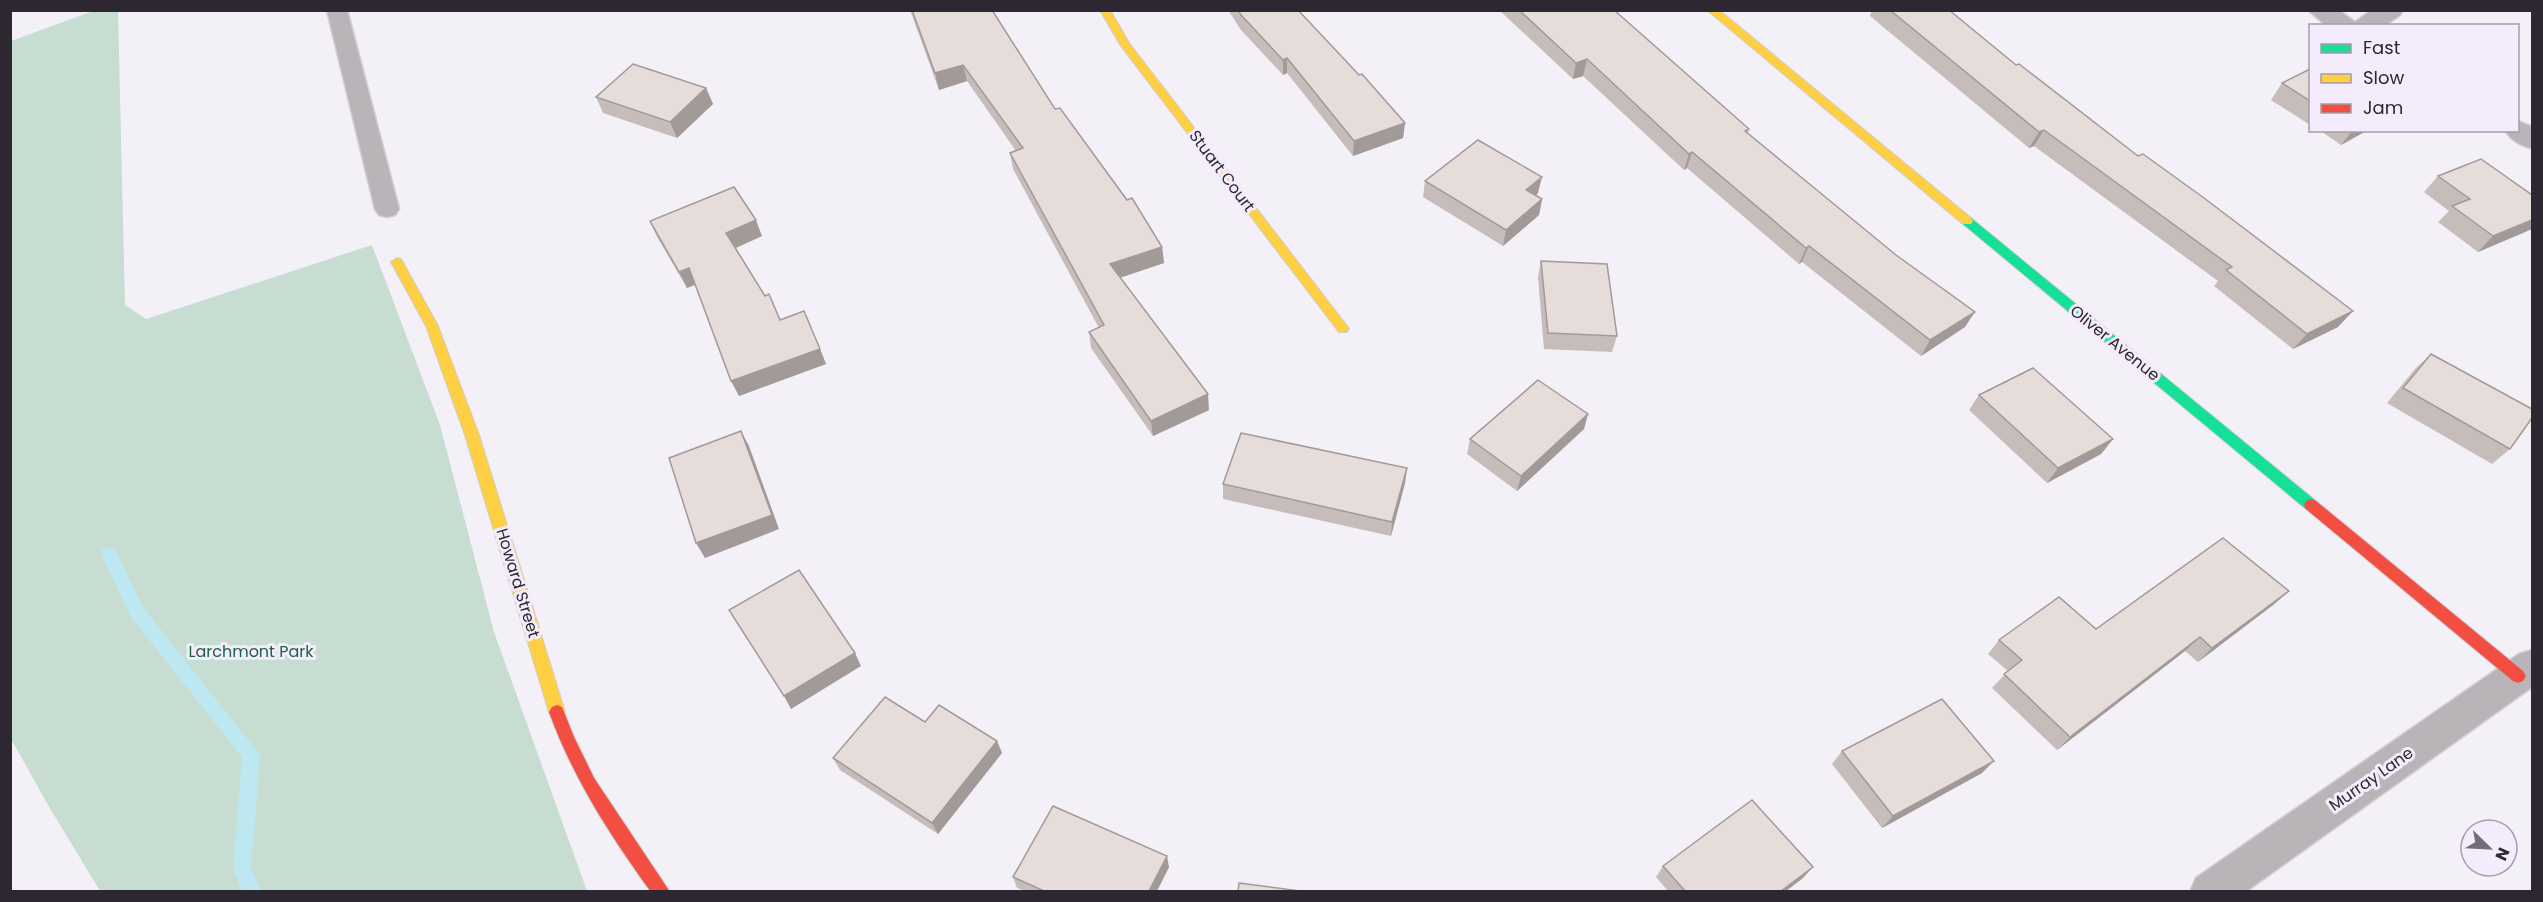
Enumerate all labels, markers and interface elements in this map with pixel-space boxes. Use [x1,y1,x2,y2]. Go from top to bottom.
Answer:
legend [2309,24,2519,132]
text: Fast [2363,35,2400,60]
text: Slow [2363,65,2405,90]
text: Jam [2363,95,2403,120]
street label: Stuart Court [1184,125,1260,217]
street label: Oliver Avenue [2065,300,2165,386]
street label: Howard Street [490,526,546,641]
park label: Larchmont Park [189,640,314,663]
street label: Murray Lane [2324,741,2418,817]
north arrow [2459,818,2519,878]
text: N [2489,844,2515,864]

